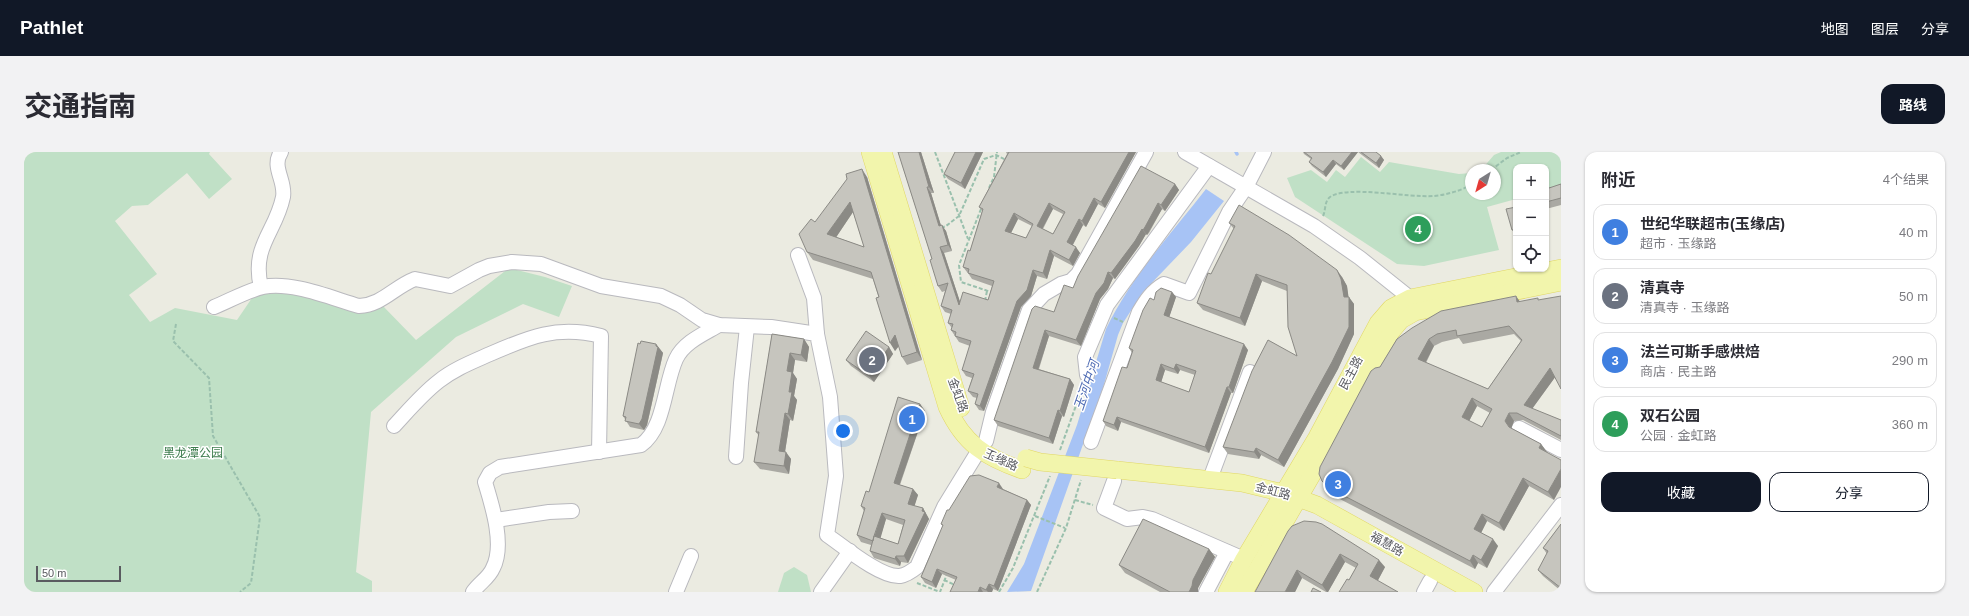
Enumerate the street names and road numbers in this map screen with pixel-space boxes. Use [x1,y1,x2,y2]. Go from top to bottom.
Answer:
street label: 民主路 [1336,354,1366,392]
street label: 金虹路 [945,376,971,414]
street label: 玉缘路 [982,446,1020,474]
street label: 金虹路 [1254,480,1292,502]
street label: 福慧路 [1368,529,1406,559]

